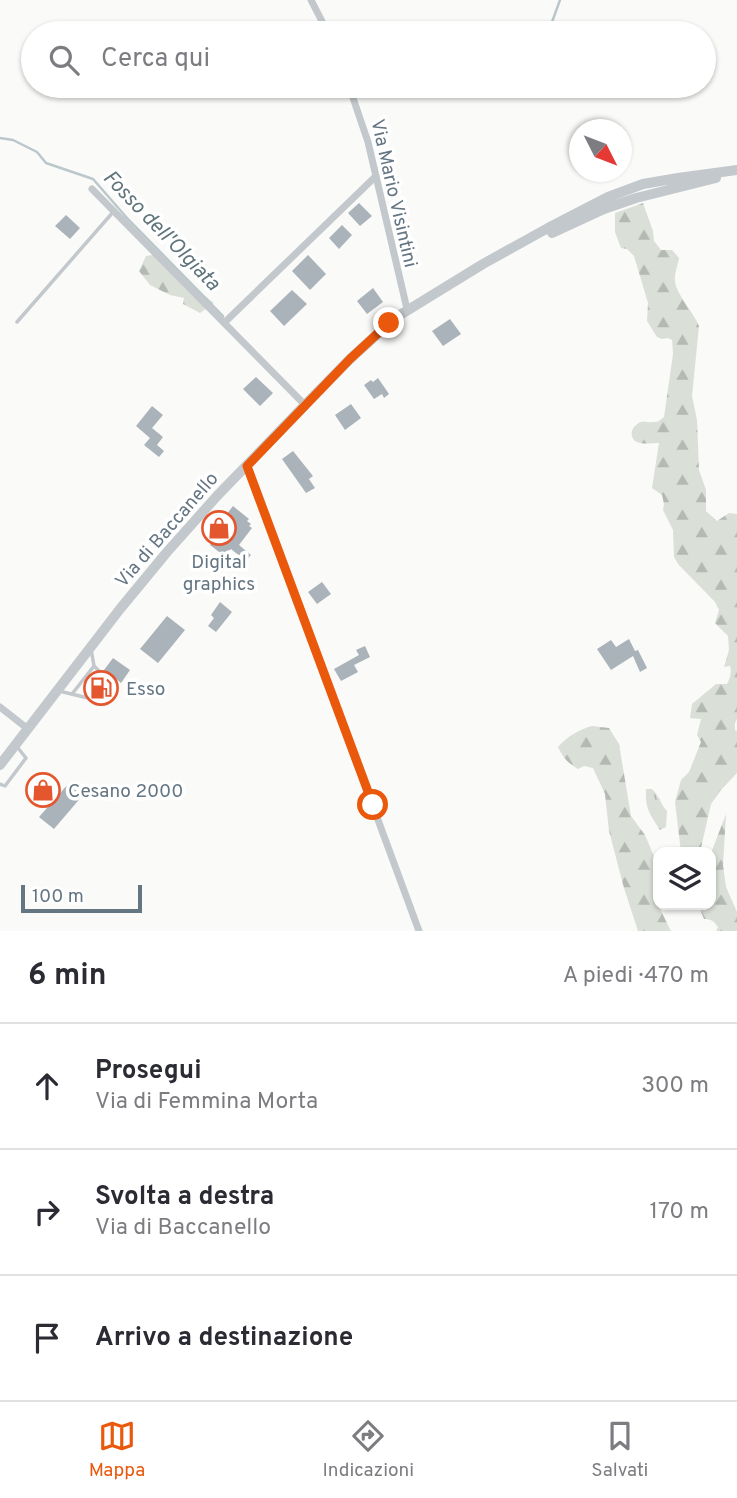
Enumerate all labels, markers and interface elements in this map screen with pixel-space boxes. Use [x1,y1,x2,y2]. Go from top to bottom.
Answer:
search box [21,21,716,98]
icon: search [45,41,83,79]
text: Cerca qui [101,43,210,76]
street label: Via Mario Visintini [364,117,422,270]
north arrow [569,119,632,182]
water label: Fosso dell'Olgiata [96,165,225,297]
route end [373,307,404,338]
street label: Via di Baccanello [111,468,224,593]
shop icon: Digital graphics [200,509,238,547]
place label: Digital graphics [183,551,255,597]
fuel station icon: Esso [82,669,120,707]
place label: Esso [126,678,165,702]
shop icon: Cesano 2000 [24,771,62,809]
place label: Cesano 2000 [68,780,183,804]
route start [357,789,388,820]
map controls [653,847,716,910]
button: layers [653,847,716,910]
scale bar [21,882,142,914]
text: 100 m [32,885,84,909]
text: 6 min [28,958,106,995]
text: A piedi · 470 m [563,962,709,991]
text: Prosegui [95,1055,202,1088]
icon: ahead [28,1067,66,1105]
text: 300 m [641,1072,709,1101]
text: Via di Femmina Morta [95,1088,318,1117]
text: Svolta a destra [95,1181,274,1214]
icon: right [28,1193,66,1231]
text: 170 m [650,1198,709,1227]
text: Via di Baccanello [95,1214,271,1243]
icon: arrive [28,1319,66,1357]
text: Arrivo a destinazione [95,1322,353,1355]
tab: Mappa [89,1417,145,1483]
tab: Indicazioni [322,1417,414,1483]
tab: Salvati [591,1417,648,1483]

